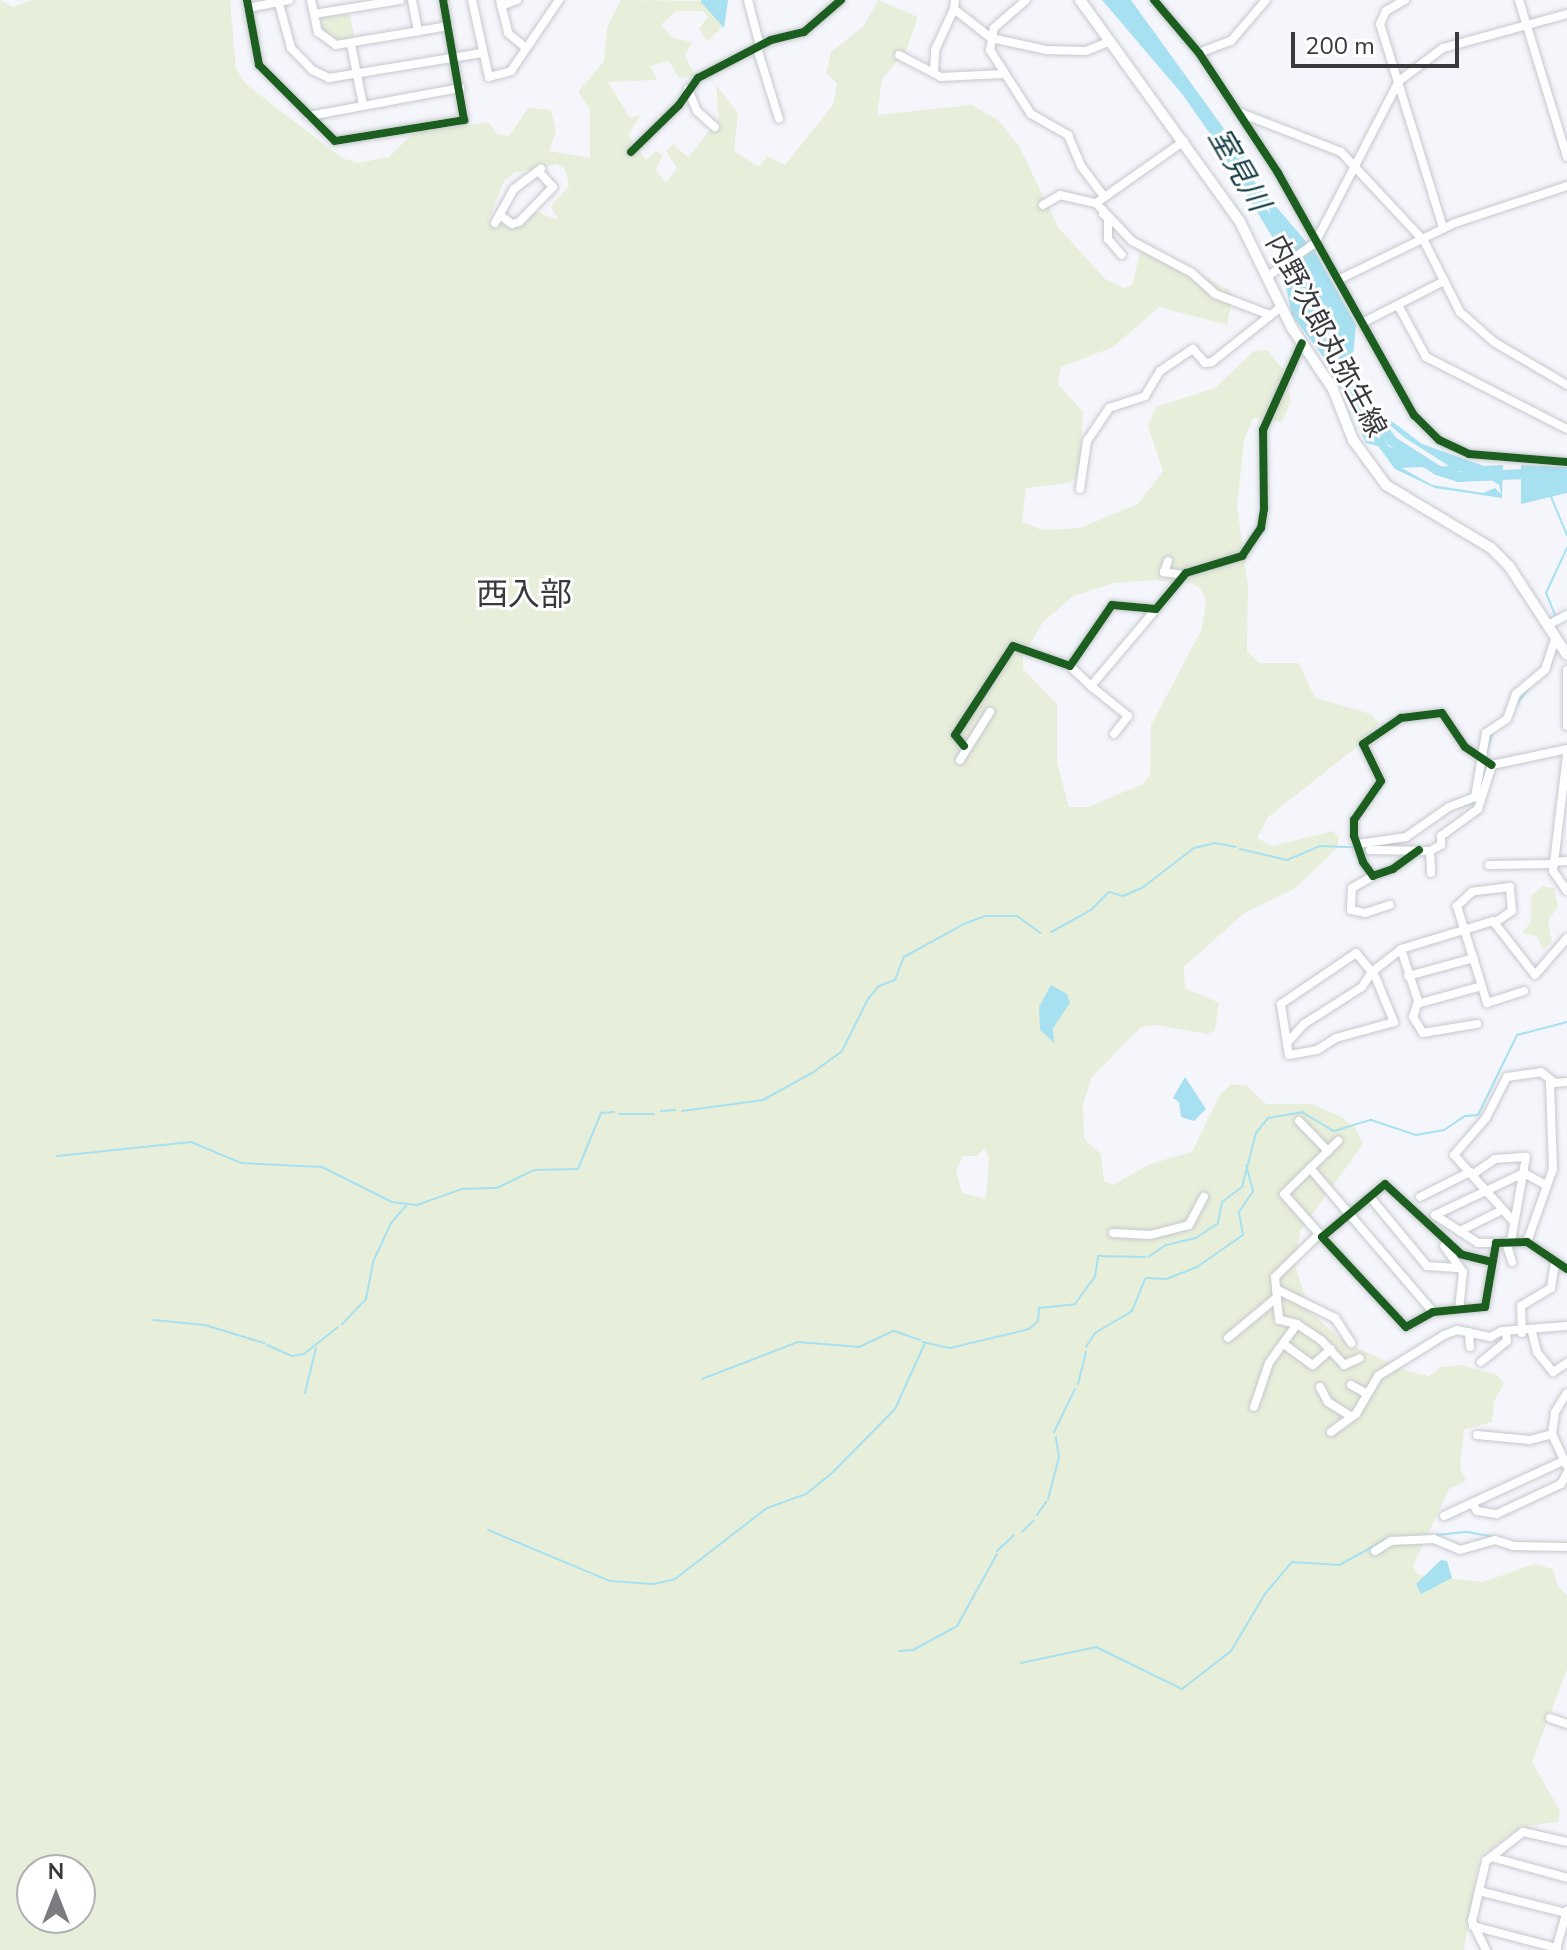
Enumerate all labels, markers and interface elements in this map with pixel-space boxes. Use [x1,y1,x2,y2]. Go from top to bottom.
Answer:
scale bar [1295,16,1463,66]
text: 200 m [1305,30,1375,62]
water label: 室見川 [1200,122,1276,218]
street label: 内野次郎丸弥生線 [1259,229,1393,443]
district label: 西入部 [476,576,572,614]
north arrow [16,1854,96,1934]
text: N [48,1857,64,1887]

